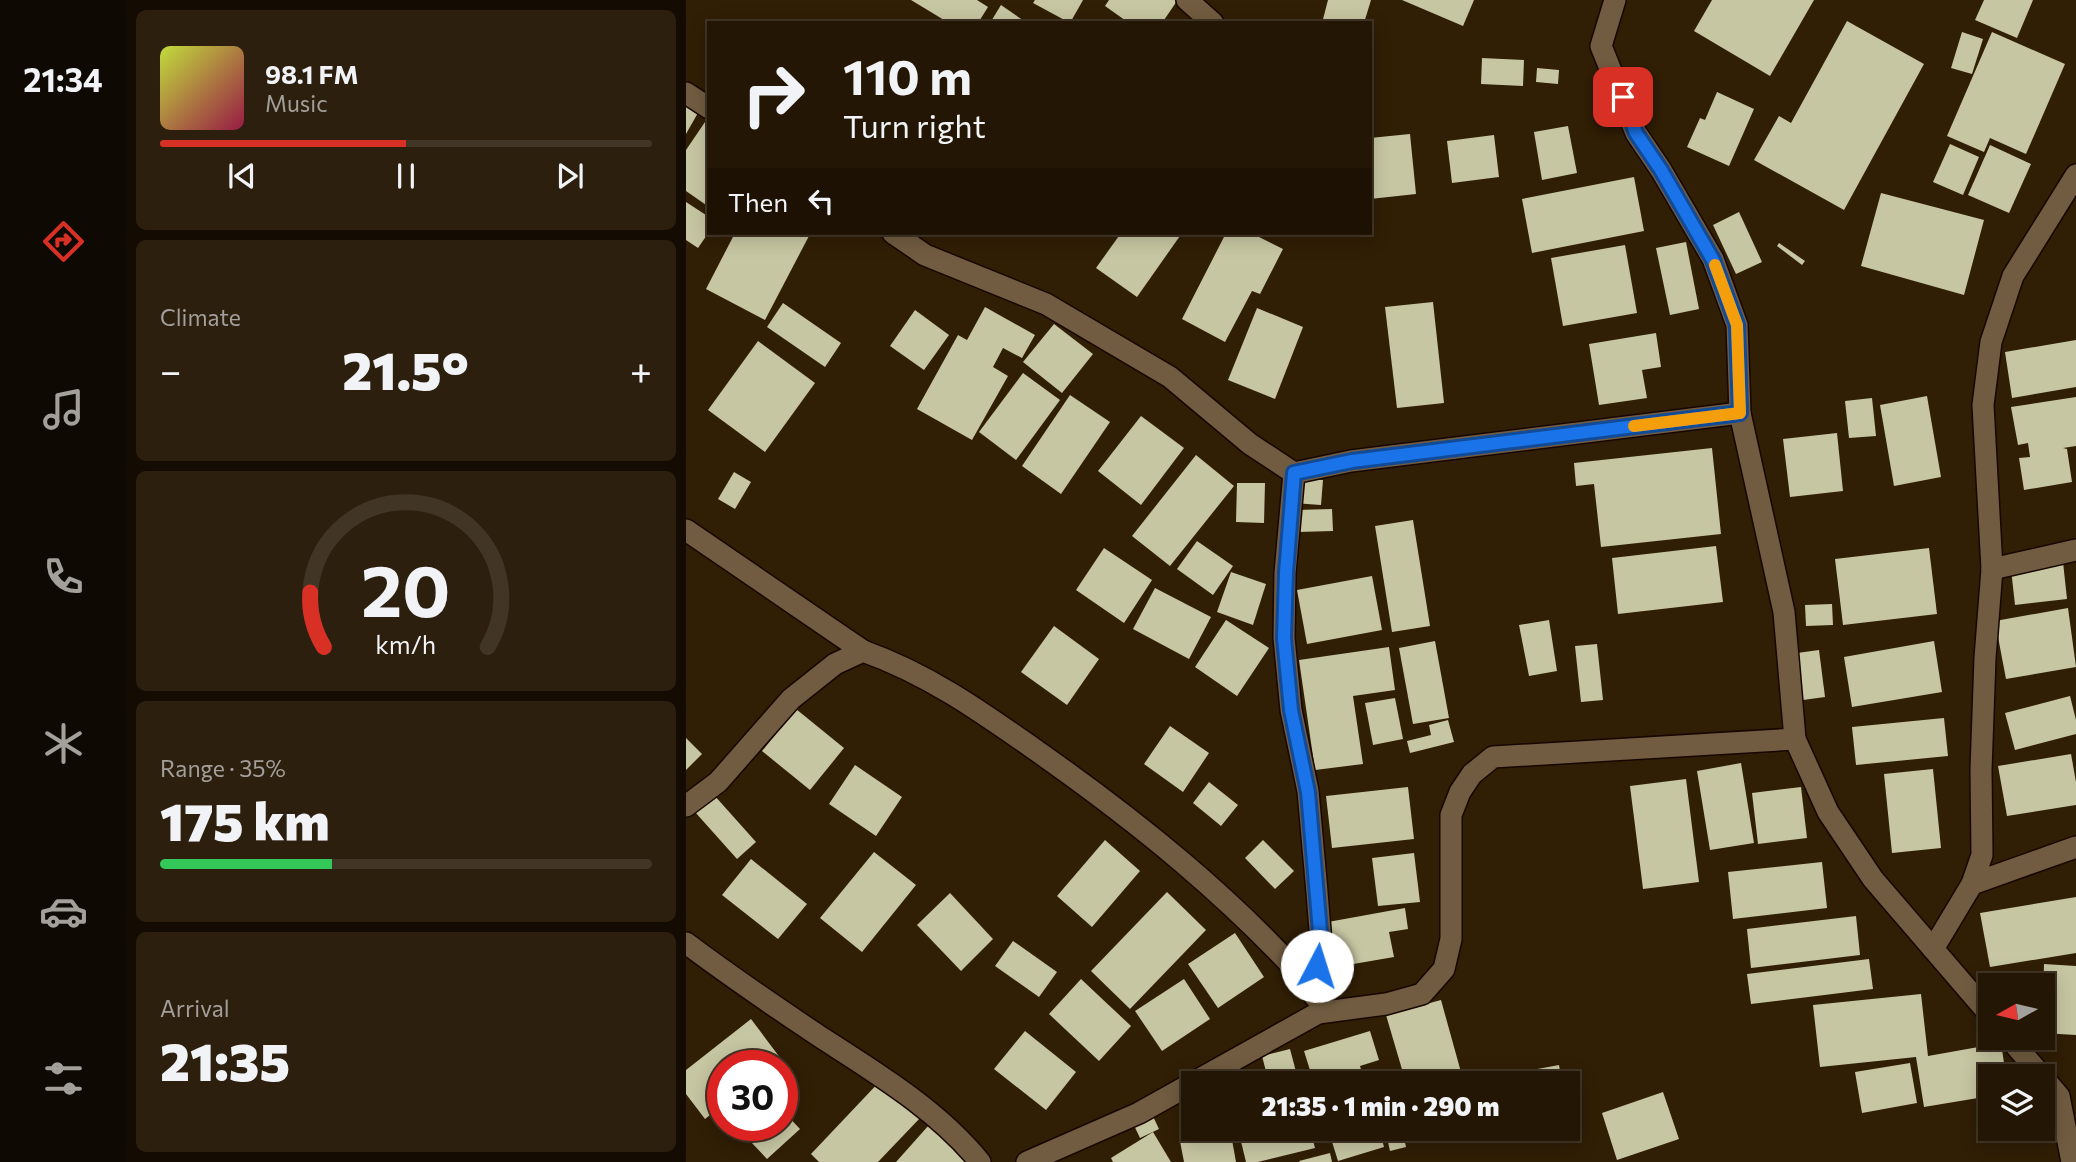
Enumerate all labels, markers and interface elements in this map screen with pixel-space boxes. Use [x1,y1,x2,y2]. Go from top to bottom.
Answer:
text: 110 m [843,45,972,105]
icon: right [728,49,819,140]
text: 98.1 FM [265,58,359,89]
text: 21:34 [23,59,103,99]
pin [1593,67,1653,127]
icon: arrive [1604,78,1642,116]
text: Music [265,89,328,117]
text: Turn right [843,105,986,145]
icon: previous [223,157,261,195]
icon: pause [387,157,425,195]
icon: next [551,157,589,195]
icon: left [802,182,840,220]
text: Then [728,186,788,217]
icon: directions [39,217,88,266]
text: Climate [160,303,241,331]
text: 21.5° [342,337,469,401]
text: − [160,346,182,393]
text: + [630,346,652,393]
icon: music [39,385,88,434]
text: 20 [361,543,451,632]
icon: phone [39,552,88,601]
text: km/h [376,629,436,659]
icon: climate [39,719,88,768]
text: Range · 35% [160,754,286,782]
text: 175 km [160,788,330,852]
icon: car [39,887,88,936]
position arrow [1280,929,1354,1003]
north arrow [1978,973,2054,1050]
map controls [1978,973,2055,1141]
text: Arrival [160,994,230,1022]
text: 21:35 [160,1028,290,1092]
speed limit sign: 30 [707,1050,798,1141]
icon: filters [39,1054,88,1103]
button: layers [1978,1064,2055,1141]
text: 21:35 · 1 min · 290 m [1262,1090,1499,1121]

